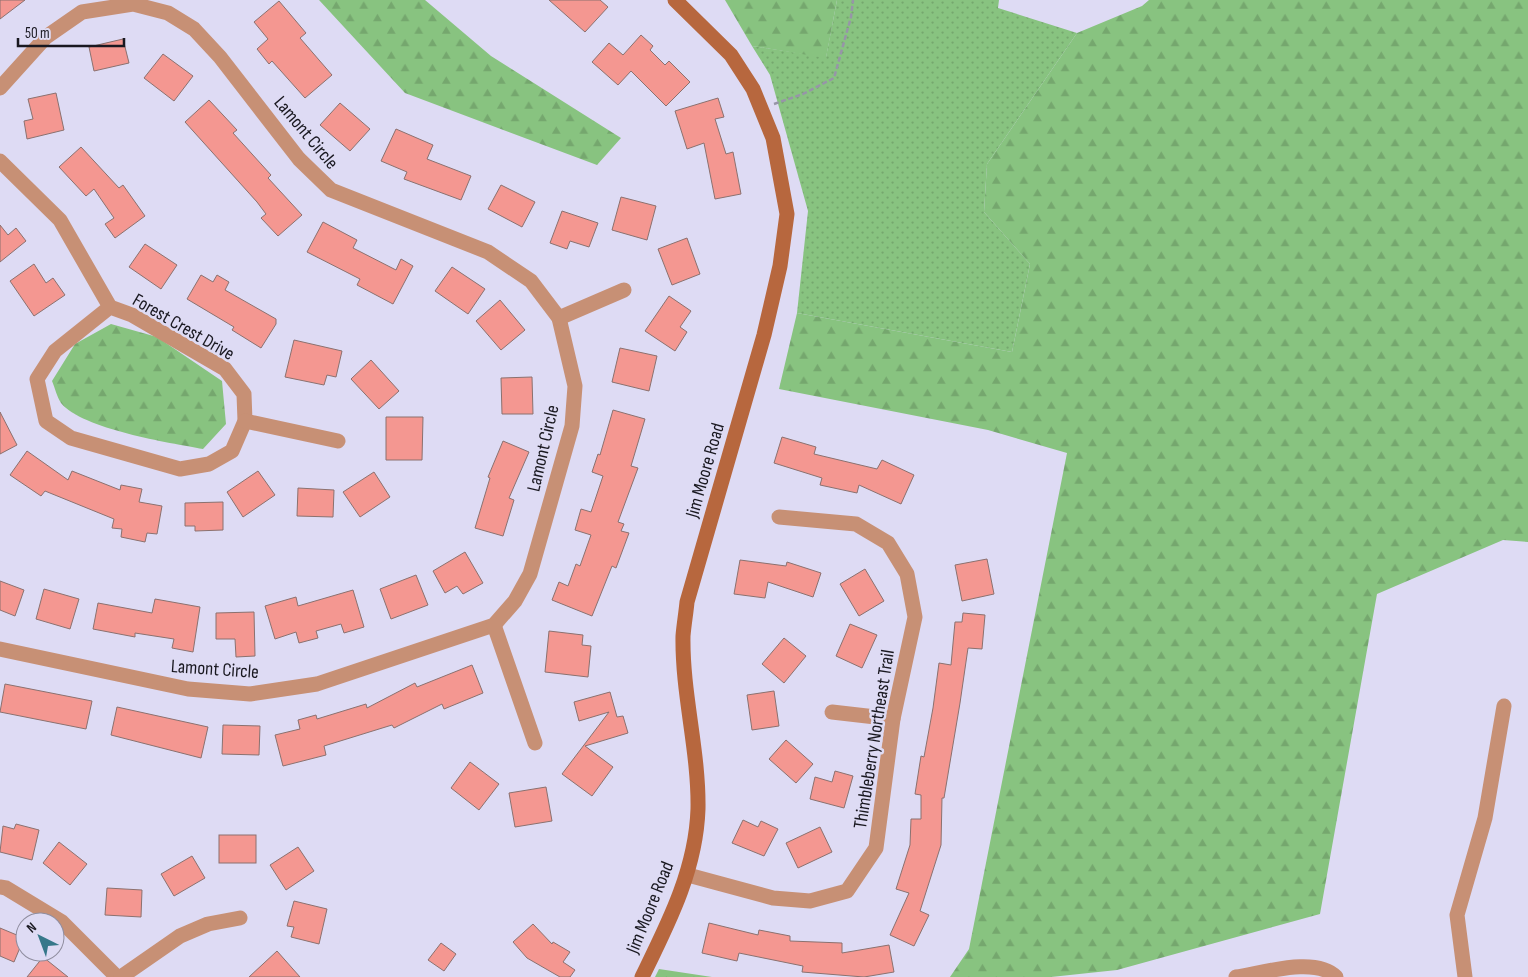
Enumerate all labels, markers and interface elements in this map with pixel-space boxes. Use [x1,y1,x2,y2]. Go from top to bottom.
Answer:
scale bar [18,15,124,47]
text: 50 m [25,24,50,43]
street label: Lamont Circle [269,92,343,174]
street label: Forest Crest Drive [128,289,238,366]
street label: Lamont Circle [522,403,565,494]
street label: Jim Moore Road [681,421,730,521]
street label: Thimbleberry Northeast Trail [849,648,900,830]
street label: Lamont Circle [170,655,260,684]
street label: Jim Moore Road [621,858,679,958]
north arrow [15,912,65,962]
text: N [23,919,40,937]

